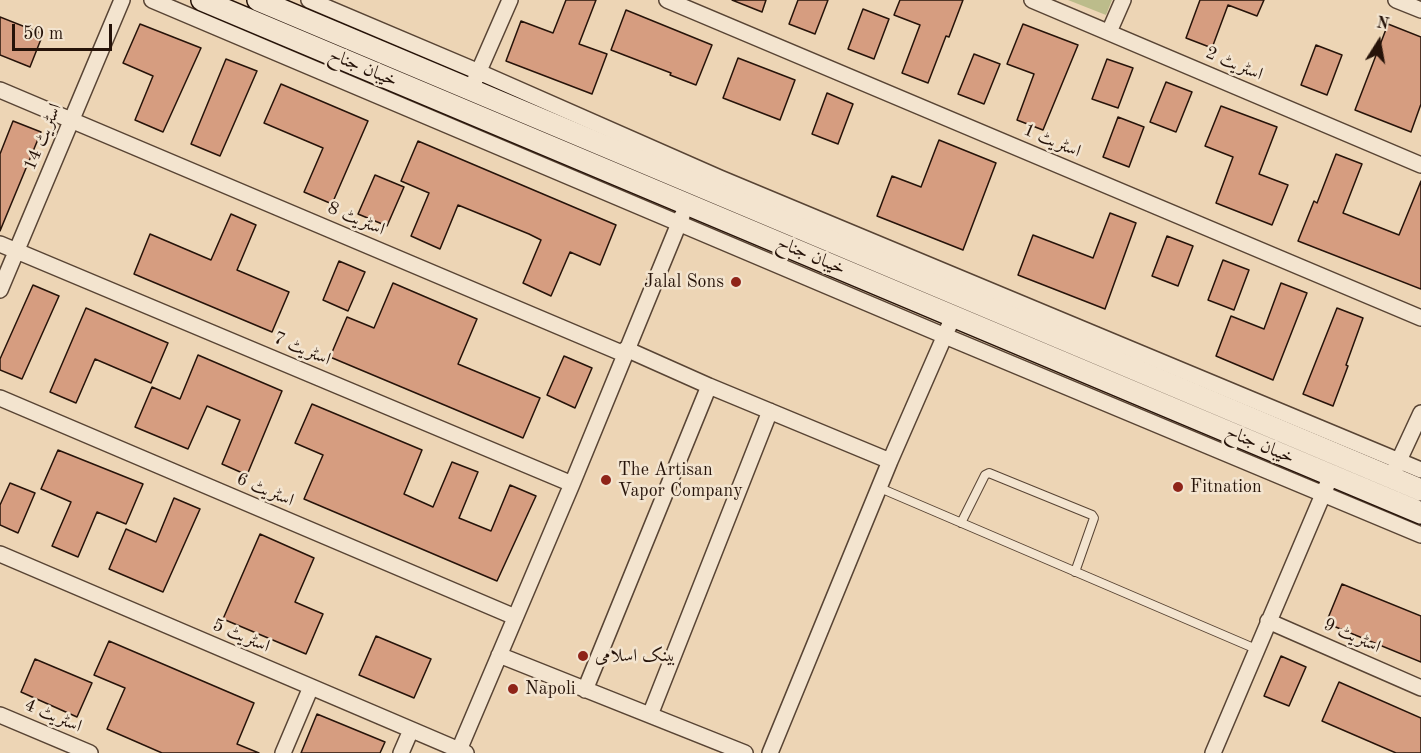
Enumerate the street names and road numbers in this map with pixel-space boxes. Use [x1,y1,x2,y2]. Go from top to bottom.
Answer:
street label: اسٹریٹ 2 [1202,42,1266,86]
street label: خیبان جناح [326,44,400,92]
street label: اسٹریٹ 14 [19,100,67,174]
street label: اسٹریٹ 1 [1020,119,1084,163]
street label: اسٹریٹ 8 [324,197,388,241]
street label: خیبان جناح [774,232,848,280]
street label: اسٹریٹ 7 [270,327,334,371]
street label: خیبان جناح [1223,421,1297,469]
street label: اسٹریٹ 6 [233,468,297,512]
street label: اسٹریٹ 5 [209,614,273,658]
street label: اسٹریٹ 9 [1320,614,1384,658]
street label: اسٹریٹ 4 [21,694,85,738]

